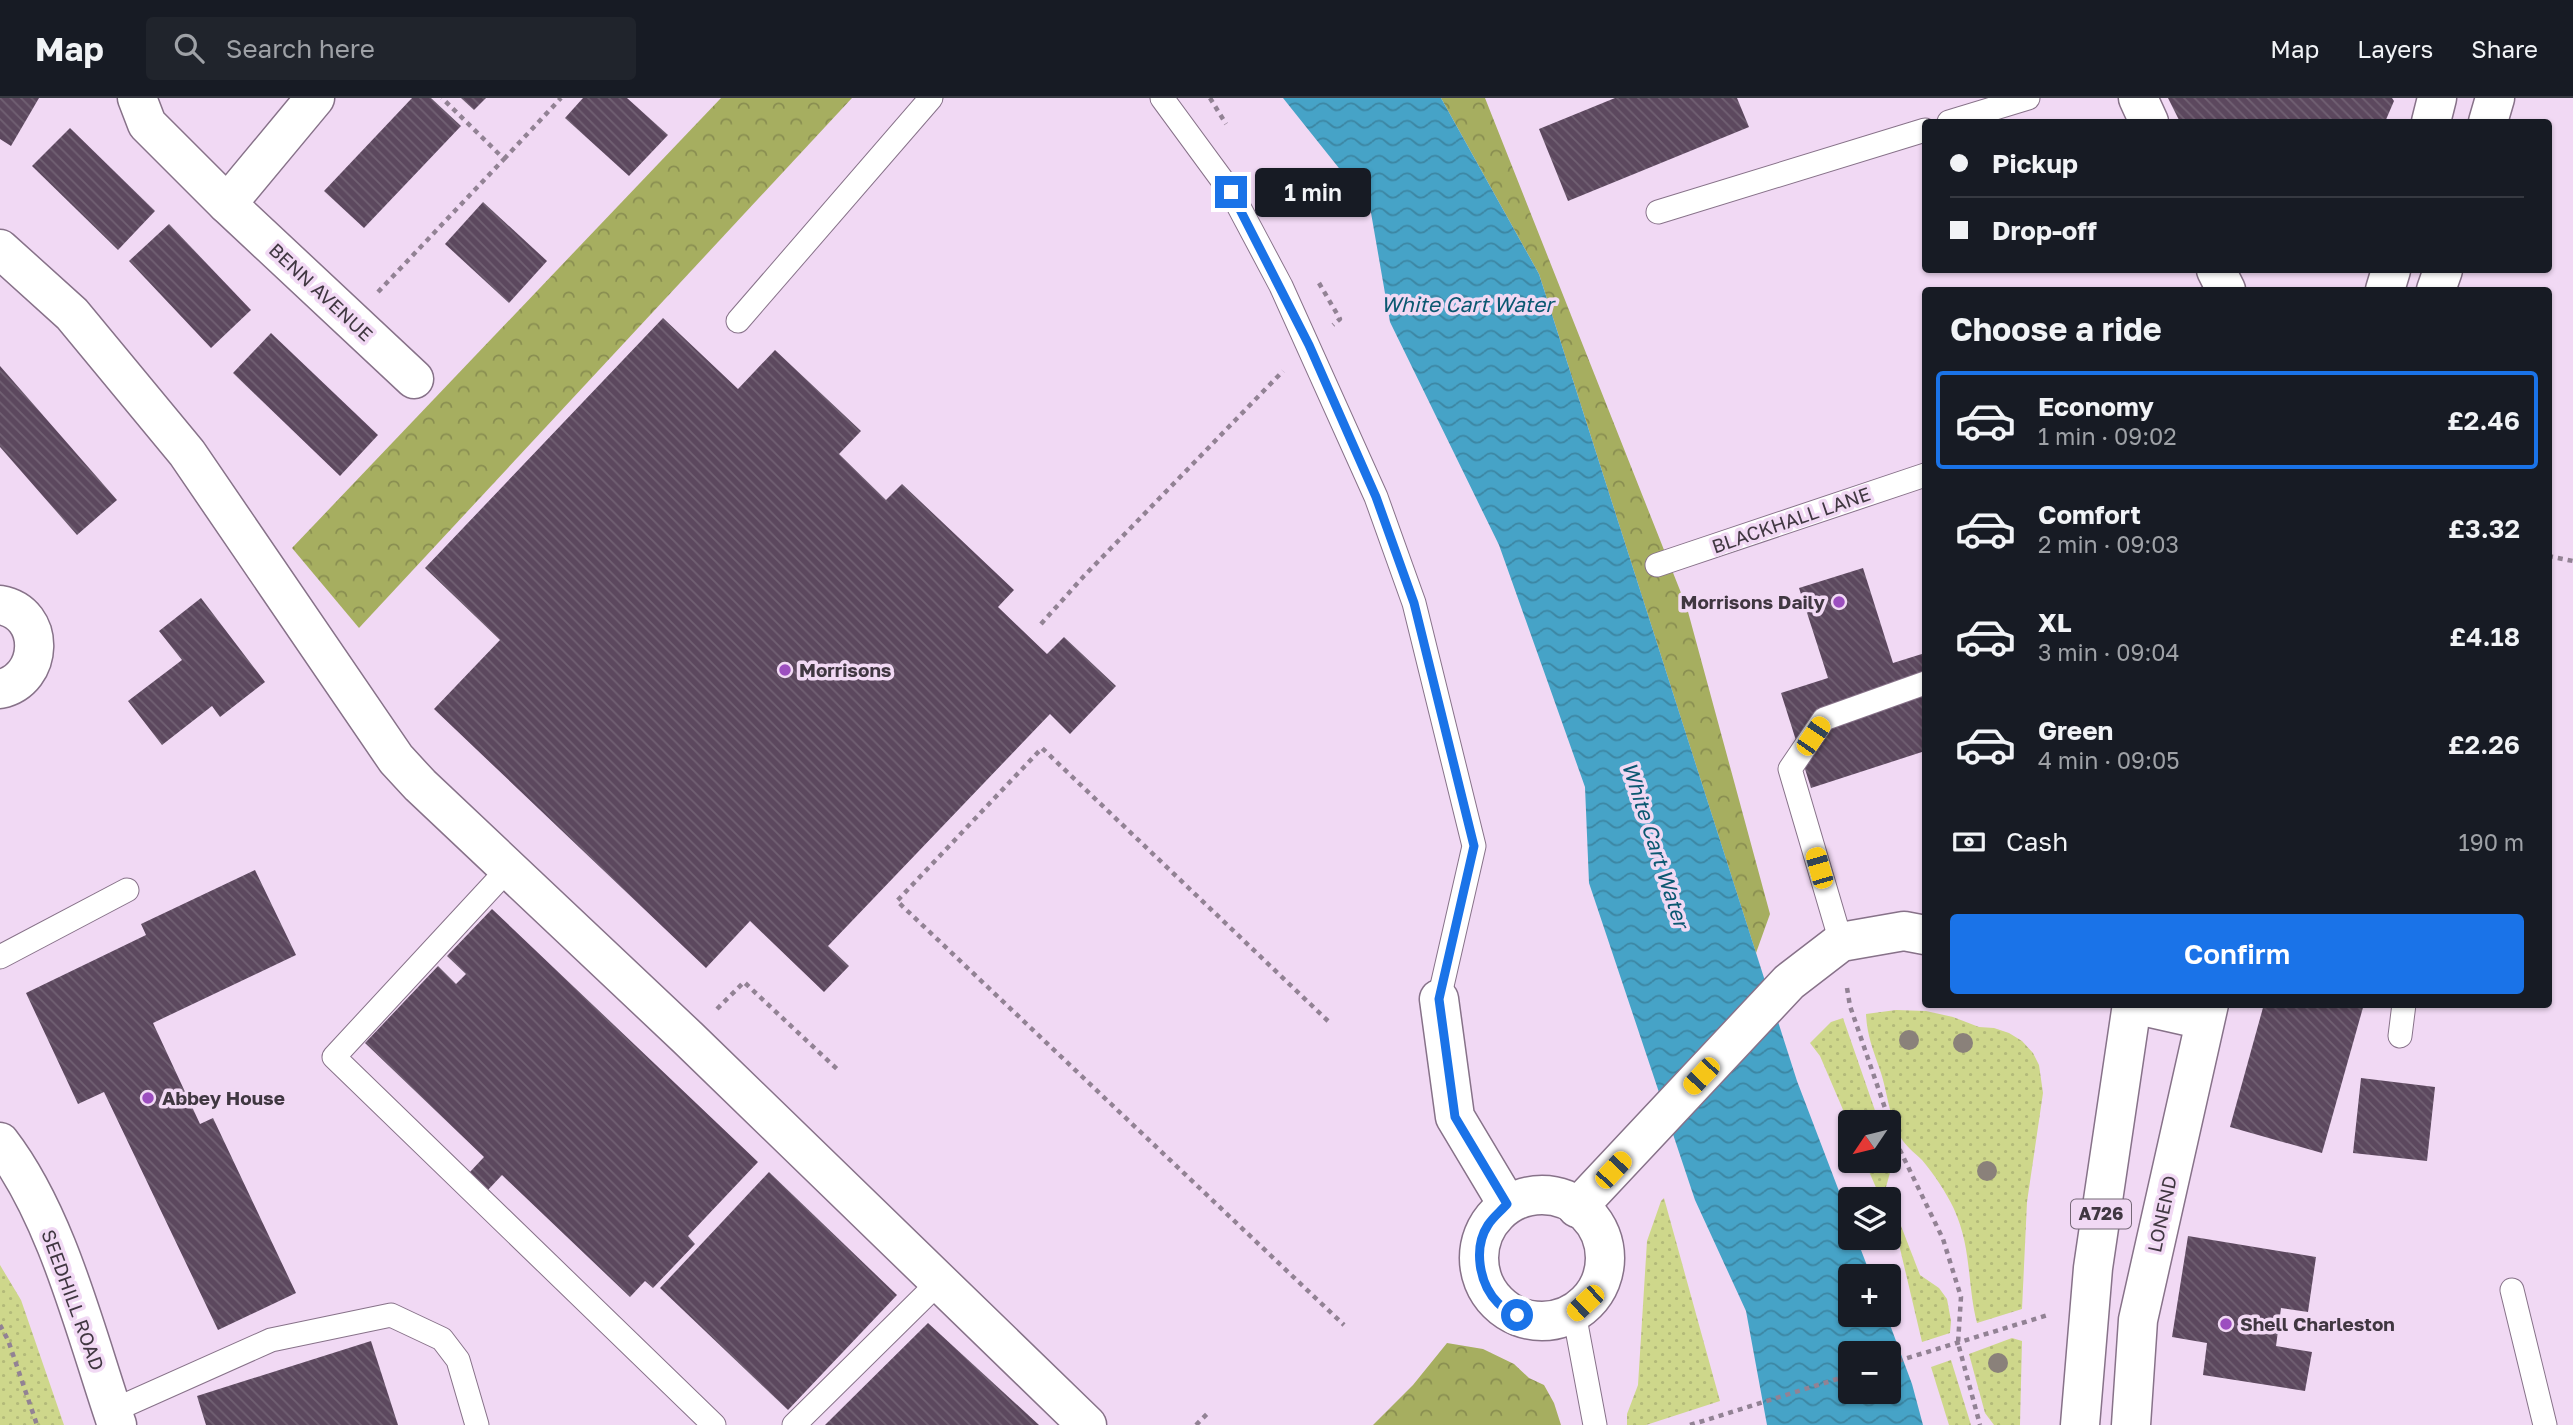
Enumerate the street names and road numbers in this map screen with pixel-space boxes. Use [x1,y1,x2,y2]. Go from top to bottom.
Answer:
street label: BENN AVENUE [265,238,378,345]
street label: BLACKHALL LANE [1708,482,1873,557]
street label: LONEND [2142,1173,2181,1254]
road number: A726 [2071,1199,2131,1228]
street label: SEEDHILL ROAD [37,1226,110,1373]

